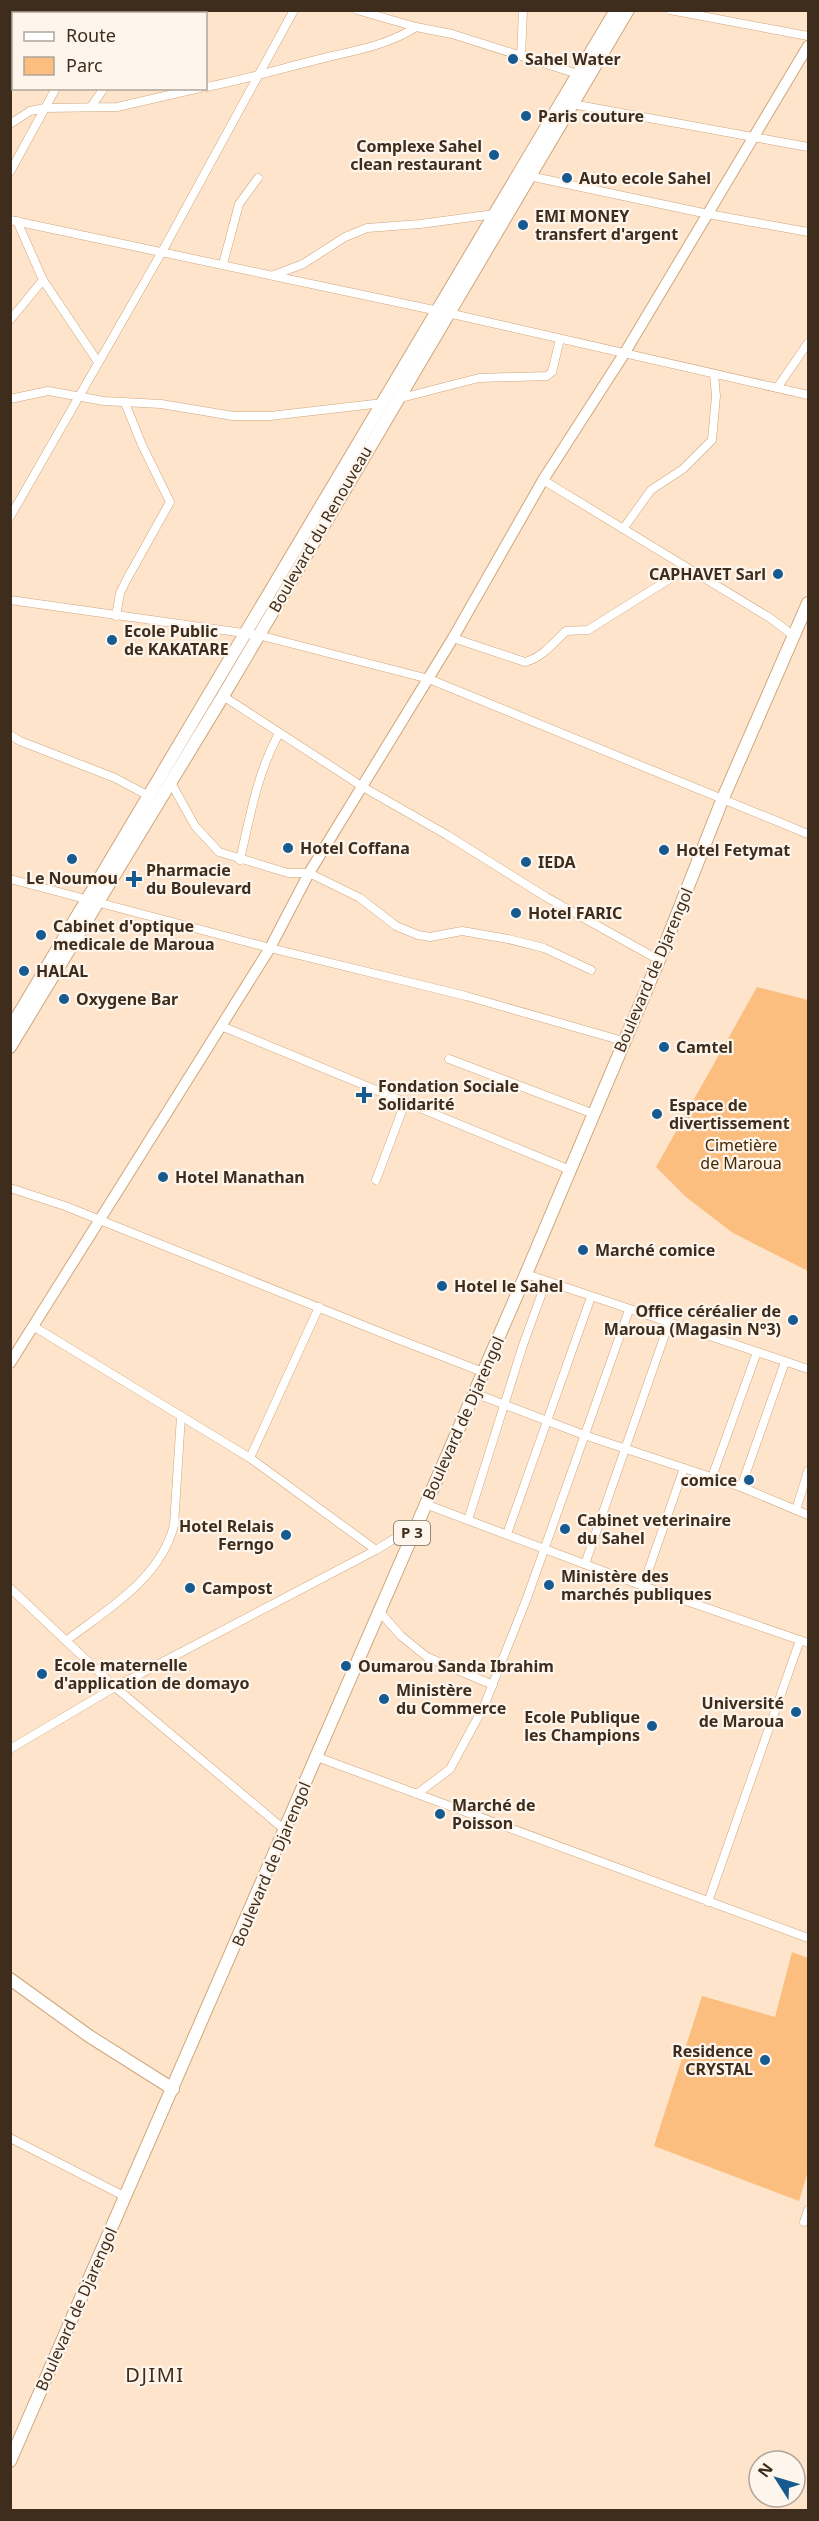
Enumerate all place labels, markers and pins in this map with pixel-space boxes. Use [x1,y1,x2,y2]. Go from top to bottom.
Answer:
place label: Sahel Water [525,48,621,70]
marker: Sahel Water [506,52,520,66]
place label: Paris couture [538,105,644,127]
marker: Paris couture [519,109,533,123]
place label: Complexe Sahel clean restaurant [350,135,482,175]
marker: Complexe Sahel clean restaurant [487,148,501,162]
place label: Auto ecole Sahel [579,167,711,189]
marker: Auto ecole Sahel [560,171,574,185]
place label: EMI MONEY transfert d'argent [535,205,678,245]
marker: EMI MONEY transfert d'argent [516,218,530,232]
place label: CAPHAVET Sarl [649,563,766,585]
marker: CAPHAVET Sarl [771,567,785,581]
place label: Ecole Public de KAKATARE [124,620,229,660]
marker: Ecole Public de KAKATARE [105,633,119,647]
place label: Hotel Coffana [300,837,410,859]
place label: Hotel Fetymat [676,839,790,861]
marker: Hotel Coffana [281,841,295,855]
marker: Hotel Fetymat [657,843,671,857]
place label: IEDA [538,851,577,873]
marker: Le Noumou [65,852,79,866]
marker: IEDA [519,855,533,869]
place label: Pharmacie du Boulevard [146,859,251,899]
place label: Le Noumou [26,867,118,889]
marker: Pharmacie du Boulevard [127,872,141,886]
place label: Hotel FARIC [528,902,622,924]
marker: Hotel FARIC [509,906,523,920]
place label: Cabinet d'optique medicale de Maroua [53,915,215,955]
marker: Cabinet d'optique medicale de Maroua [34,928,48,942]
place label: HALAL [36,960,88,982]
marker: HALAL [17,964,31,978]
place label: Oxygene Bar [76,988,178,1010]
marker: Oxygene Bar [57,992,71,1006]
place label: Camtel [676,1036,733,1058]
marker: Camtel [657,1040,671,1054]
place label: Fondation Sociale Solidarité [378,1075,519,1115]
marker: Fondation Sociale Solidarité [355,1086,373,1104]
place label: Espace de divertissement [669,1094,790,1134]
marker: Espace de divertissement [650,1107,664,1121]
place label: Hotel Manathan [175,1166,305,1188]
marker: Hotel Manathan [156,1170,170,1184]
place label: Marché comice [595,1239,715,1261]
marker: Marché comice [576,1243,590,1257]
place label: Hotel le Sahel [454,1275,563,1297]
marker: Hotel le Sahel [435,1279,449,1293]
place label: Office céréalier de Maroua (Magasin N°3) [604,1300,781,1340]
marker: Office céréalier de Maroua (Magasin N°3) [786,1313,800,1327]
place label: comice [681,1469,737,1491]
marker: comice [742,1473,756,1487]
place label: Cabinet veterinaire du Sahel [577,1509,731,1549]
place label: Hotel Relais Ferngo [179,1515,274,1555]
marker: Cabinet veterinaire du Sahel [558,1522,572,1536]
marker: Hotel Relais Ferngo [279,1528,293,1542]
place label: Ministère des marchés publiques [561,1565,712,1605]
place label: Campost [202,1577,273,1599]
marker: Ministère des marchés publiques [542,1578,556,1592]
marker: Campost [183,1581,197,1595]
place label: Ecole maternelle d'application de domayo [54,1654,249,1694]
place label: Oumarou Sanda Ibrahim [358,1655,554,1677]
marker: Oumarou Sanda Ibrahim [339,1659,353,1673]
marker: Ecole maternelle d'application de domayo [35,1667,49,1681]
place label: Ministère du Commerce [396,1679,506,1719]
marker: Ministère du Commerce [377,1692,391,1706]
place label: Université de Maroua [699,1692,784,1732]
marker: Université de Maroua [789,1705,803,1719]
place label: Ecole Publique les Champions [524,1706,640,1746]
marker: Ecole Publique les Champions [645,1719,659,1733]
place label: Marché de Poisson [452,1794,536,1834]
marker: Marché de Poisson [433,1807,447,1821]
place label: Residence CRYSTAL [672,2040,753,2080]
marker: Residence CRYSTAL [758,2053,772,2067]

